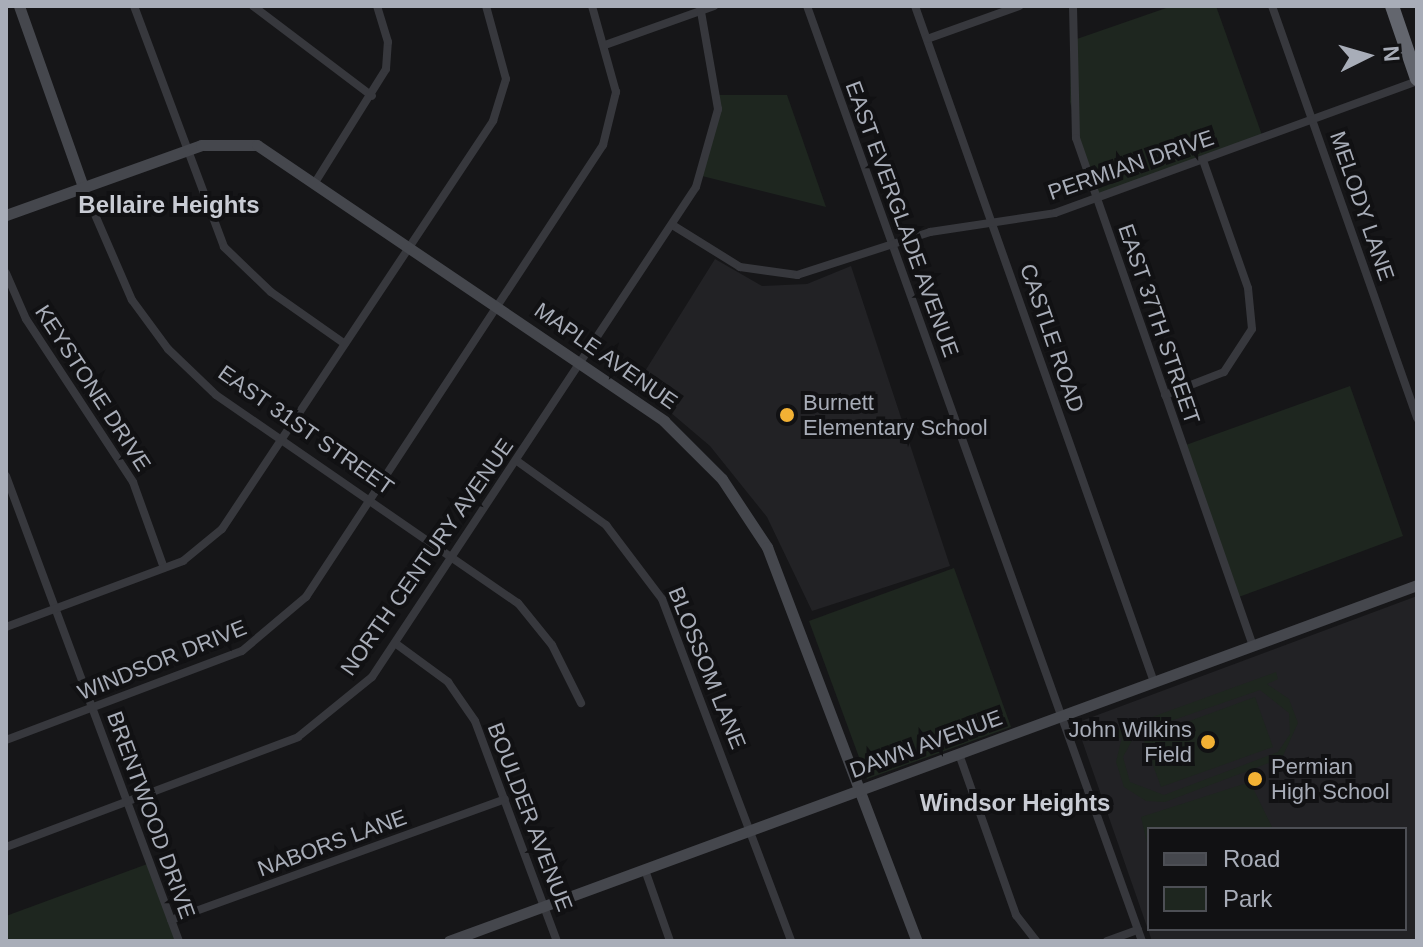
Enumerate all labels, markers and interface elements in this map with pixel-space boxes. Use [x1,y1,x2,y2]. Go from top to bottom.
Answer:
north arrow [1327,16,1407,96]
text: N [1378,45,1405,63]
street label: EAST EVERGLADE AVENUE [839,77,965,361]
street label: PERMIAN DRIVE [1045,124,1217,206]
street label: MELODY LANE [1324,128,1400,284]
district label: Bellaire Heights [78,191,260,219]
street label: EAST 37TH STREET [1112,220,1206,428]
street label: CASTLE ROAD [1014,260,1090,416]
street label: MAPLE AVENUE [529,297,683,415]
street label: KEYSTONE DRIVE [29,300,157,476]
street label: EAST 31ST STREET [213,359,399,501]
place label: Burnett Elementary School [803,389,988,440]
marker: Burnett Elementary School [778,406,796,424]
street label: NORTH CENTURY AVENUE [335,433,519,681]
street label: BLOSSOM LANE [662,583,752,753]
street label: WINDSOR DRIVE [74,614,250,706]
street label: DAWN AVENUE [846,704,1006,784]
street label: BRENTWOOD DRIVE [101,708,201,922]
place label: John Wilkins Field [1069,716,1192,768]
street label: BOULDER AVENUE [482,718,578,916]
marker: John Wilkins Field [1199,733,1217,751]
place label: Permian High School [1271,753,1390,804]
marker: Permian High School [1246,770,1264,788]
district label: Windsor Heights [920,789,1110,817]
street label: NABORS LANE [254,804,410,882]
legend [1147,827,1407,931]
text: Road [1223,845,1280,872]
text: Park [1223,885,1272,912]

